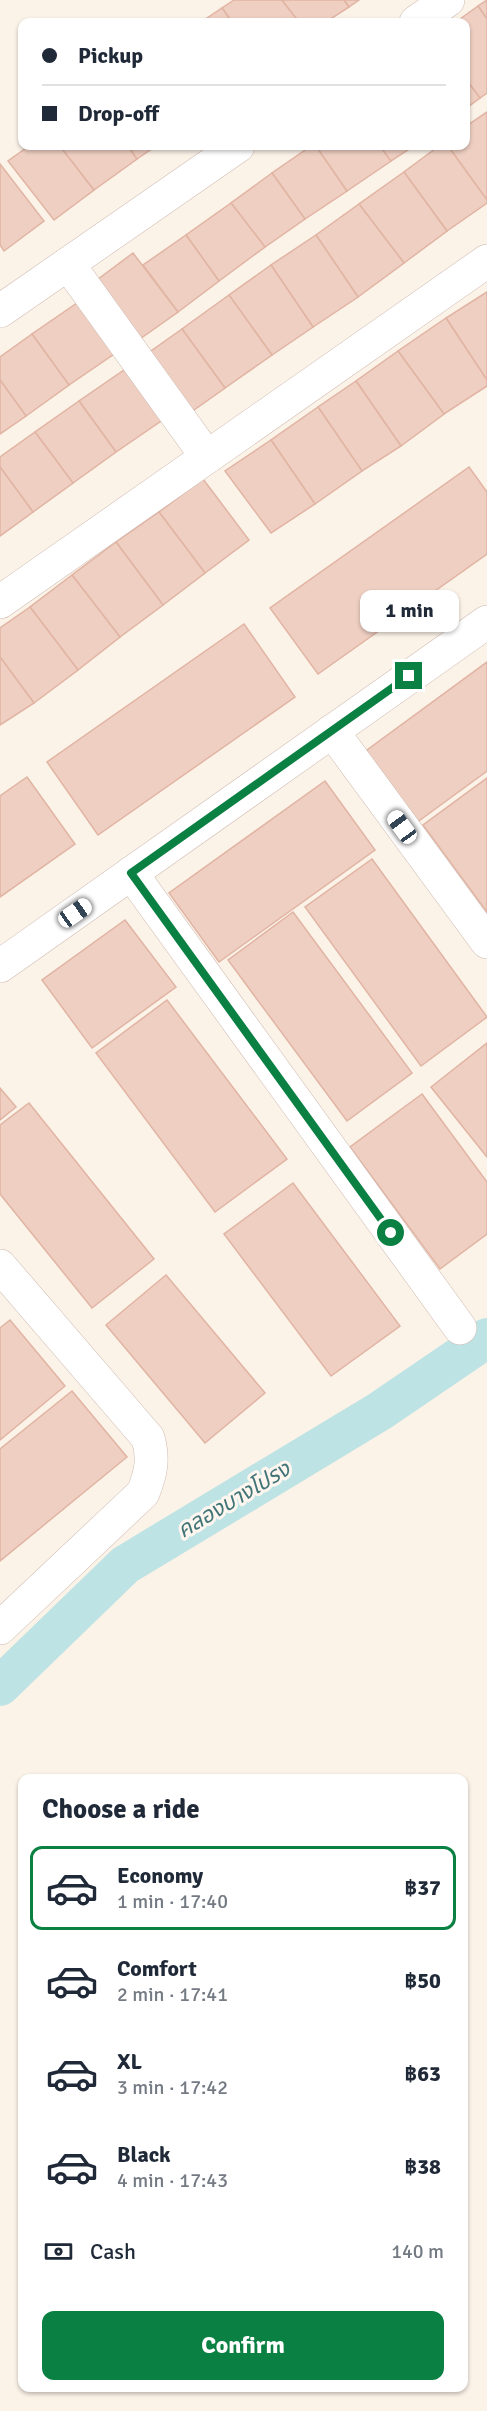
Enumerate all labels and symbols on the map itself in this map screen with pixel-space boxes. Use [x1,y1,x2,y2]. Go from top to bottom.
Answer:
callout: 1 min [360,589,458,631]
route end [395,662,422,689]
car [384,807,420,847]
car [55,895,95,931]
route start [377,1219,404,1246]
water label: คลองบางโปรง [172,1455,296,1544]

